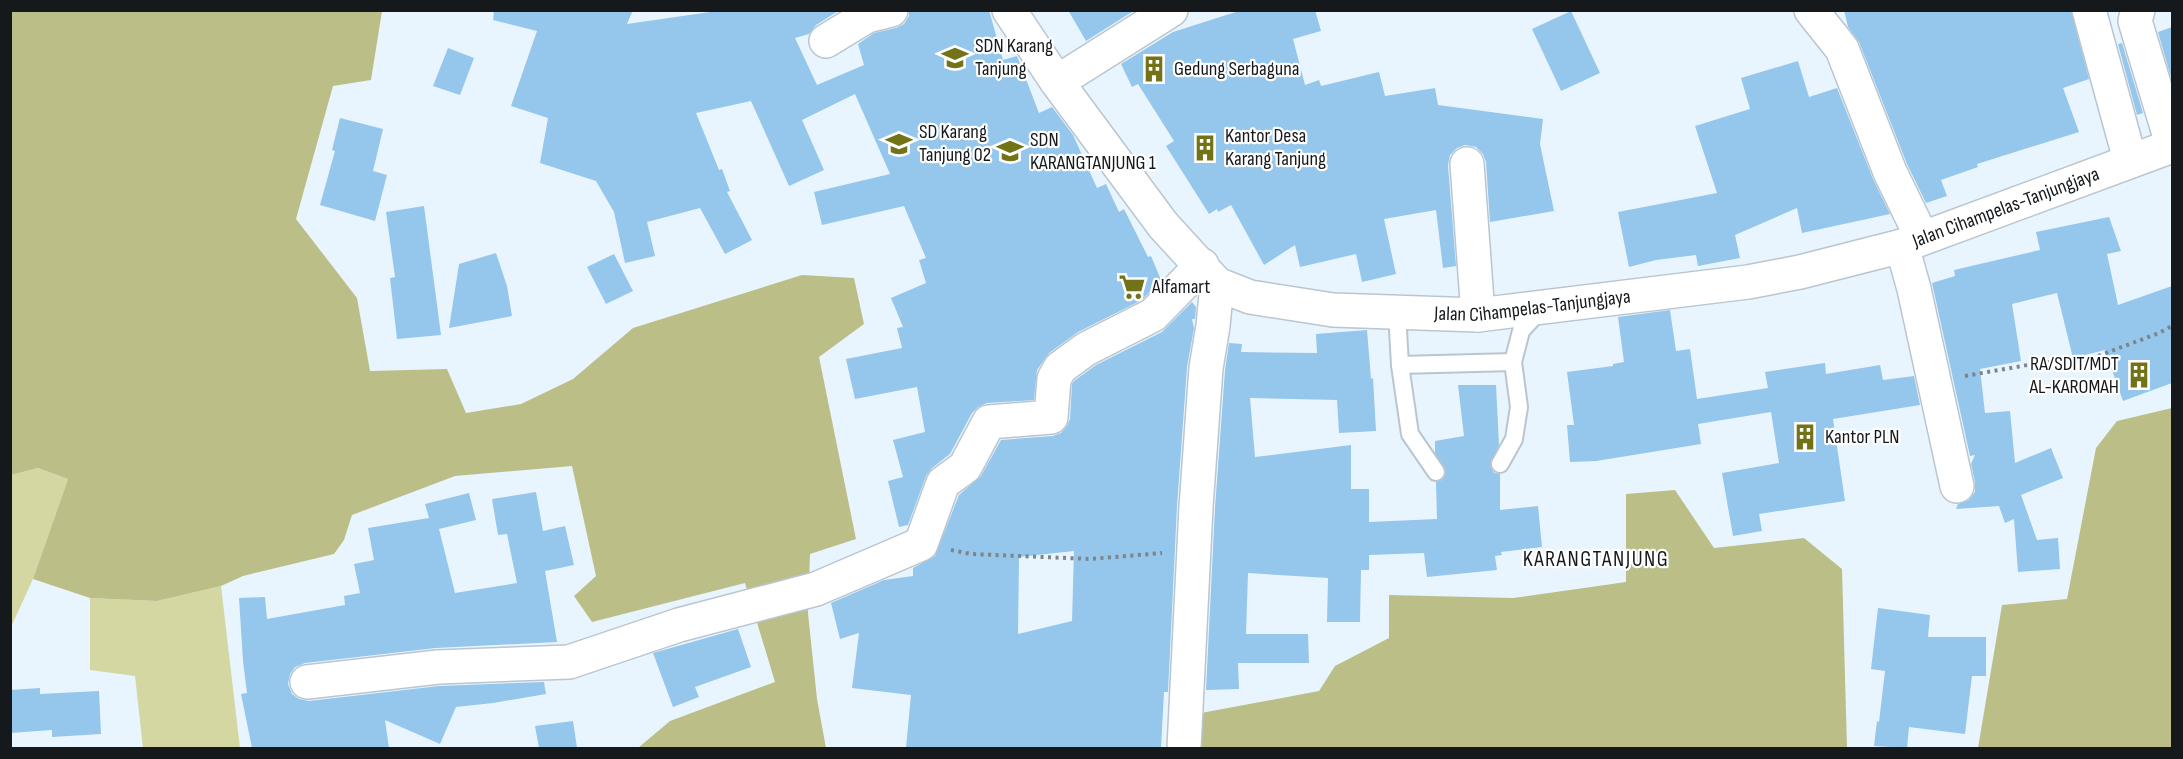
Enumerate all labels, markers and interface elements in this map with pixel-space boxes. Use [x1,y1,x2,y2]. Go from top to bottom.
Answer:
place label: SDN Karang Tanjung [975,34,1053,81]
school or university icon: SDN Karang Tanjung [940,43,970,73]
building icon: Gedung Serbaguna [1139,54,1169,84]
place label: Gedung Serbaguna [1174,57,1299,81]
place label: SD Karang Tanjung 02 [919,120,991,167]
place label: Kantor Desa Karang Tanjung [1225,124,1326,171]
place label: SDN KARANGTANJUNG 1 [1030,128,1156,175]
school or university icon: SD Karang Tanjung 02 [884,129,914,159]
building icon: Kantor Desa Karang Tanjung [1190,133,1220,163]
school or university icon: SDN KARANGTANJUNG 1 [995,136,1025,166]
street label: Jalan Cihampelas-Tanjungjaya [1908,162,2102,253]
supermarket icon: Alfamart [1117,272,1147,302]
place label: Alfamart [1151,275,1210,299]
street label: Jalan Cihampelas-Tanjungjaya [1433,284,1632,327]
place label: RA/SDIT/MDT AL-KAROMAH [2028,352,2119,399]
building icon: RA/SDIT/MDT AL-KAROMAH [2124,360,2154,390]
building icon: Kantor PLN [1790,422,1820,452]
place label: Kantor PLN [1825,425,1900,449]
district label: KARANGTANJUNG [1523,546,1669,573]

